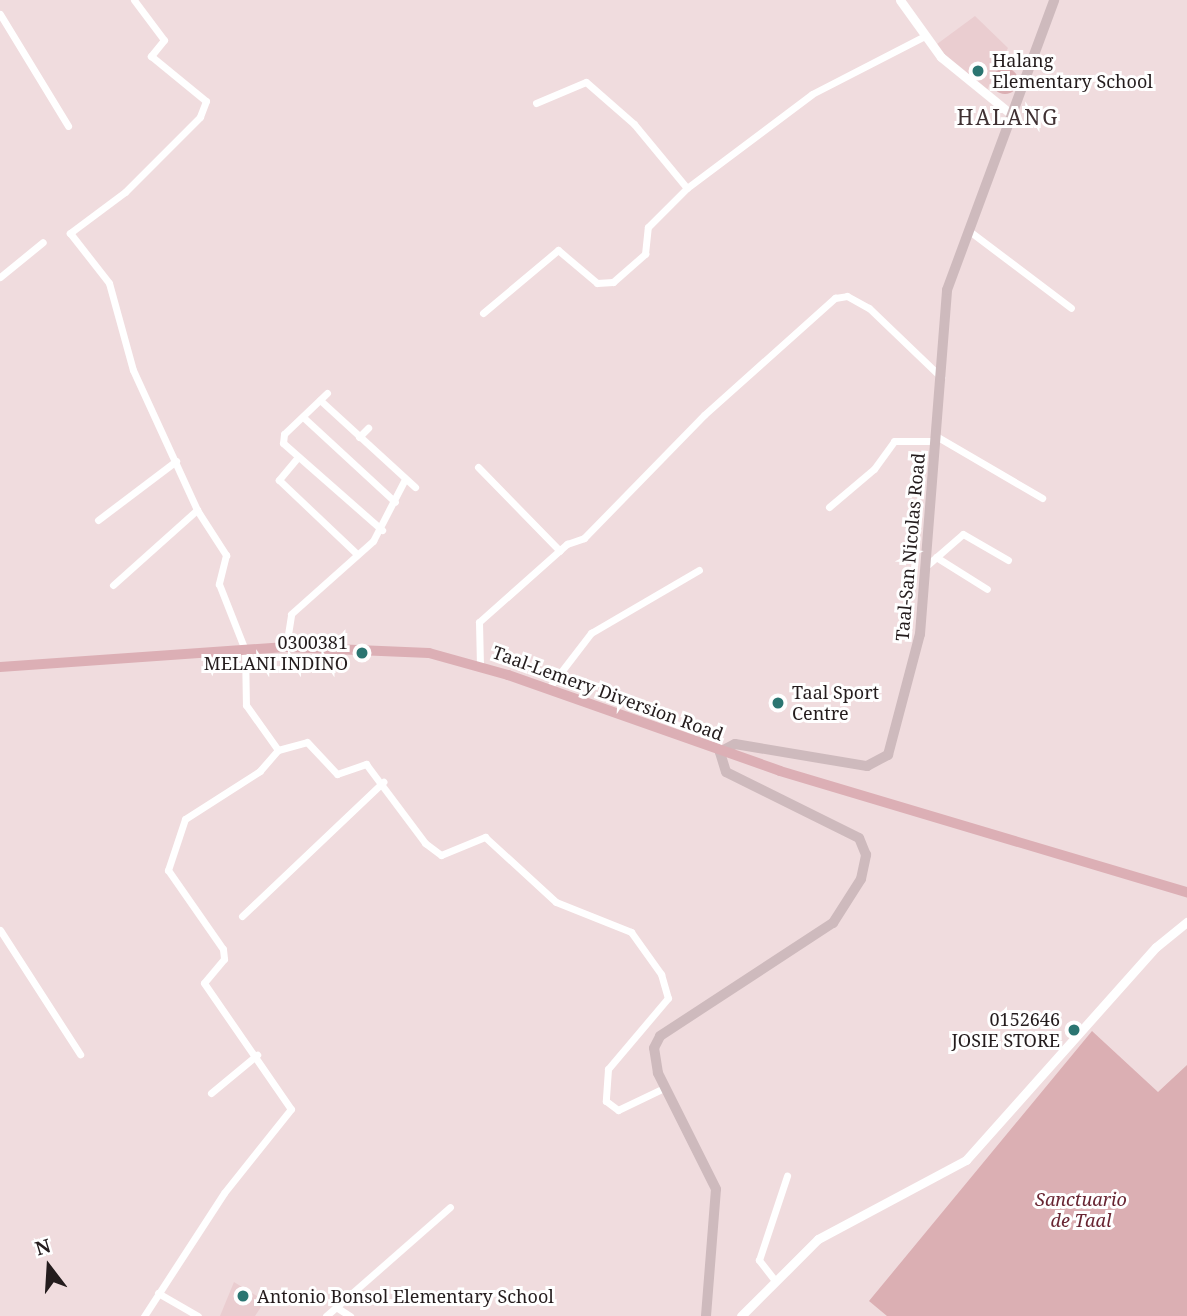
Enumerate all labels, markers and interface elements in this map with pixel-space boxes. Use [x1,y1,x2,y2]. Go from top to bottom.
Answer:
place label: Halang Elementary School [992,50,1153,92]
marker: Halang Elementary School [970,63,986,79]
district label: HALANG [958,104,1058,130]
street label: Taal-San Nicolas Road [891,452,929,642]
place label: 0300381 MELANI INDINO [204,632,348,674]
street label: Taal-Lemery Diversion Road [490,641,726,745]
marker: 0300381 MELANI INDINO [354,645,370,661]
place label: Taal Sport Centre [792,682,879,724]
marker: Taal Sport Centre [770,695,786,711]
place label: 0152646 JOSIE STORE [951,1009,1060,1052]
marker: 0152646 JOSIE STORE [1066,1022,1082,1038]
park label: Sanctuario de Taal [1035,1189,1127,1232]
north arrow [14,1232,84,1302]
text: N [32,1232,54,1262]
place label: Antonio Bonsol Elementary School [257,1285,554,1307]
marker: Antonio Bonsol Elementary School [235,1288,251,1304]

